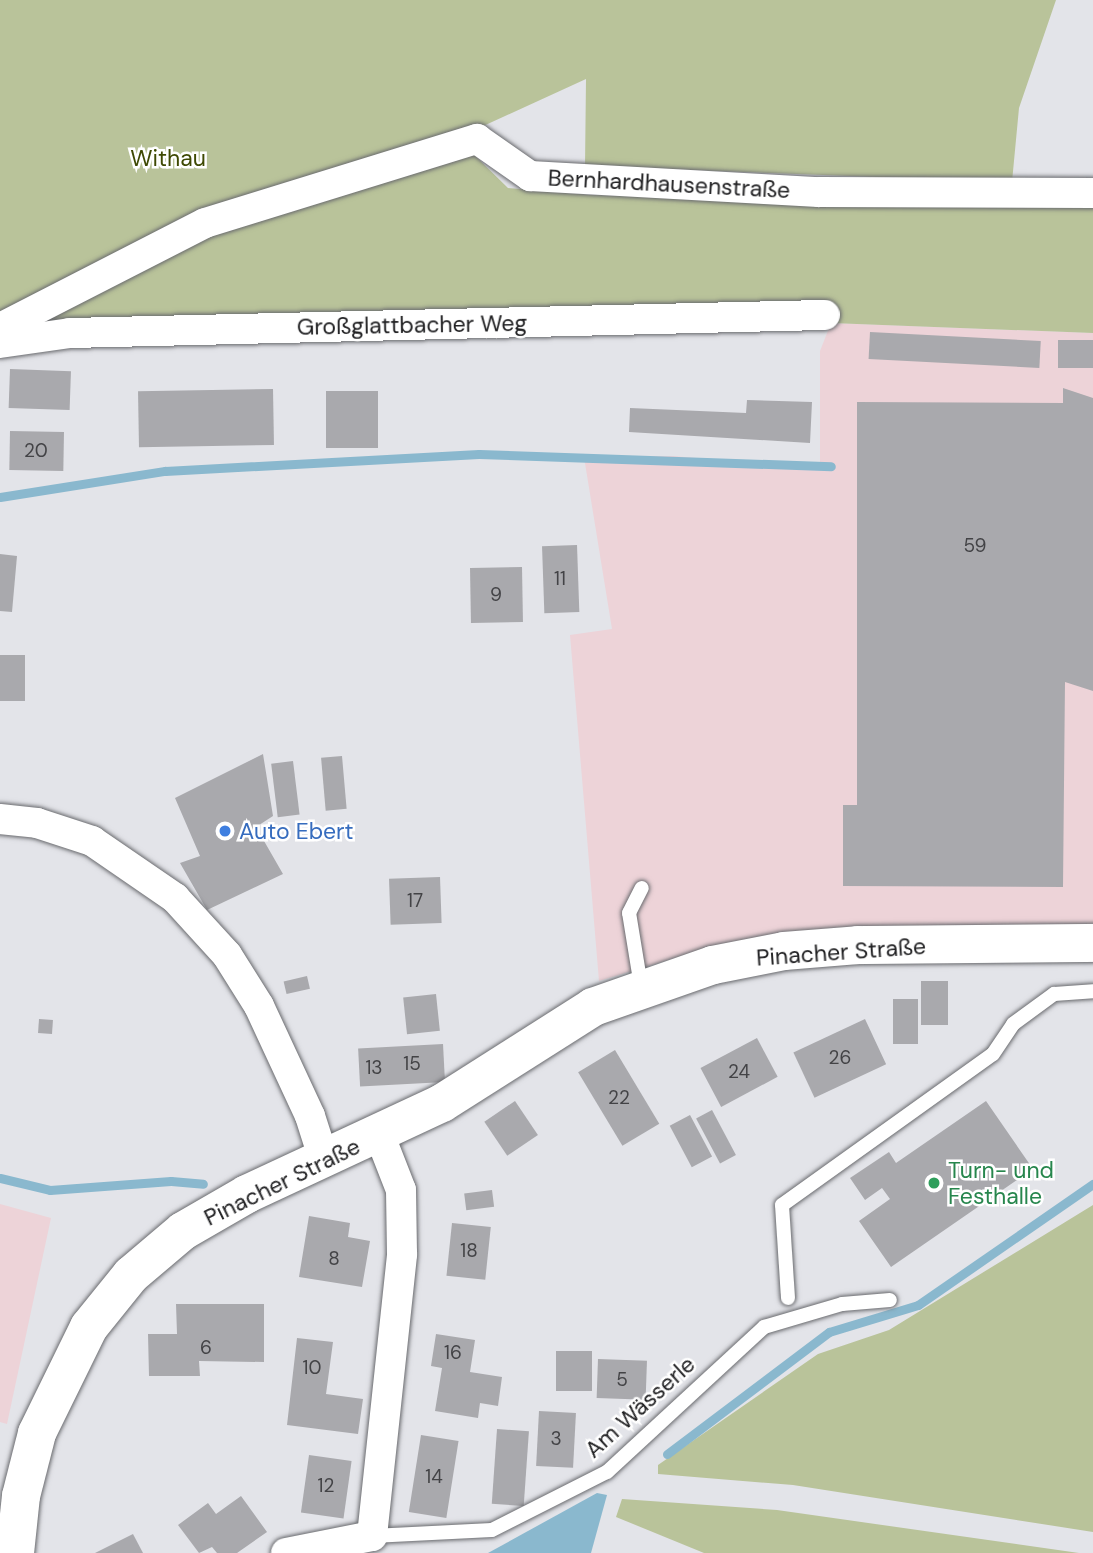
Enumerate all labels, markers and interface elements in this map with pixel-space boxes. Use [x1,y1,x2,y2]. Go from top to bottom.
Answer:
park label: Withau [130,144,206,172]
street label: Bernhardhausenstraße [547,164,791,204]
street label: Großglattbacher Weg [297,309,527,341]
house number: 20 [24,440,48,462]
house number: 59 [964,535,986,557]
house number: 11 [554,568,566,590]
house number: 9 [490,584,502,606]
place label: Auto Ebert [239,817,354,845]
marker: Auto Ebert [217,823,233,839]
house number: 17 [407,890,423,912]
street label: Pinacher Straße [755,932,927,972]
house number: 26 [829,1047,851,1069]
house number: 15 [403,1053,421,1075]
house number: 13 [365,1057,383,1079]
house number: 24 [728,1061,750,1083]
house number: 22 [608,1087,630,1109]
street label: Pinacher Straße [200,1132,364,1232]
place label: Turn- und Festhalle [948,1156,1054,1210]
marker: Turn- und Festhalle [926,1175,942,1191]
house number: 18 [460,1240,478,1262]
house number: 8 [328,1248,340,1270]
house number: 6 [200,1337,212,1359]
house number: 16 [444,1342,462,1364]
street label: Am Wässerle [579,1350,701,1464]
house number: 10 [303,1357,321,1379]
house number: 5 [616,1369,628,1391]
house number: 3 [550,1428,562,1450]
house number: 14 [425,1466,443,1488]
house number: 12 [318,1475,334,1497]

